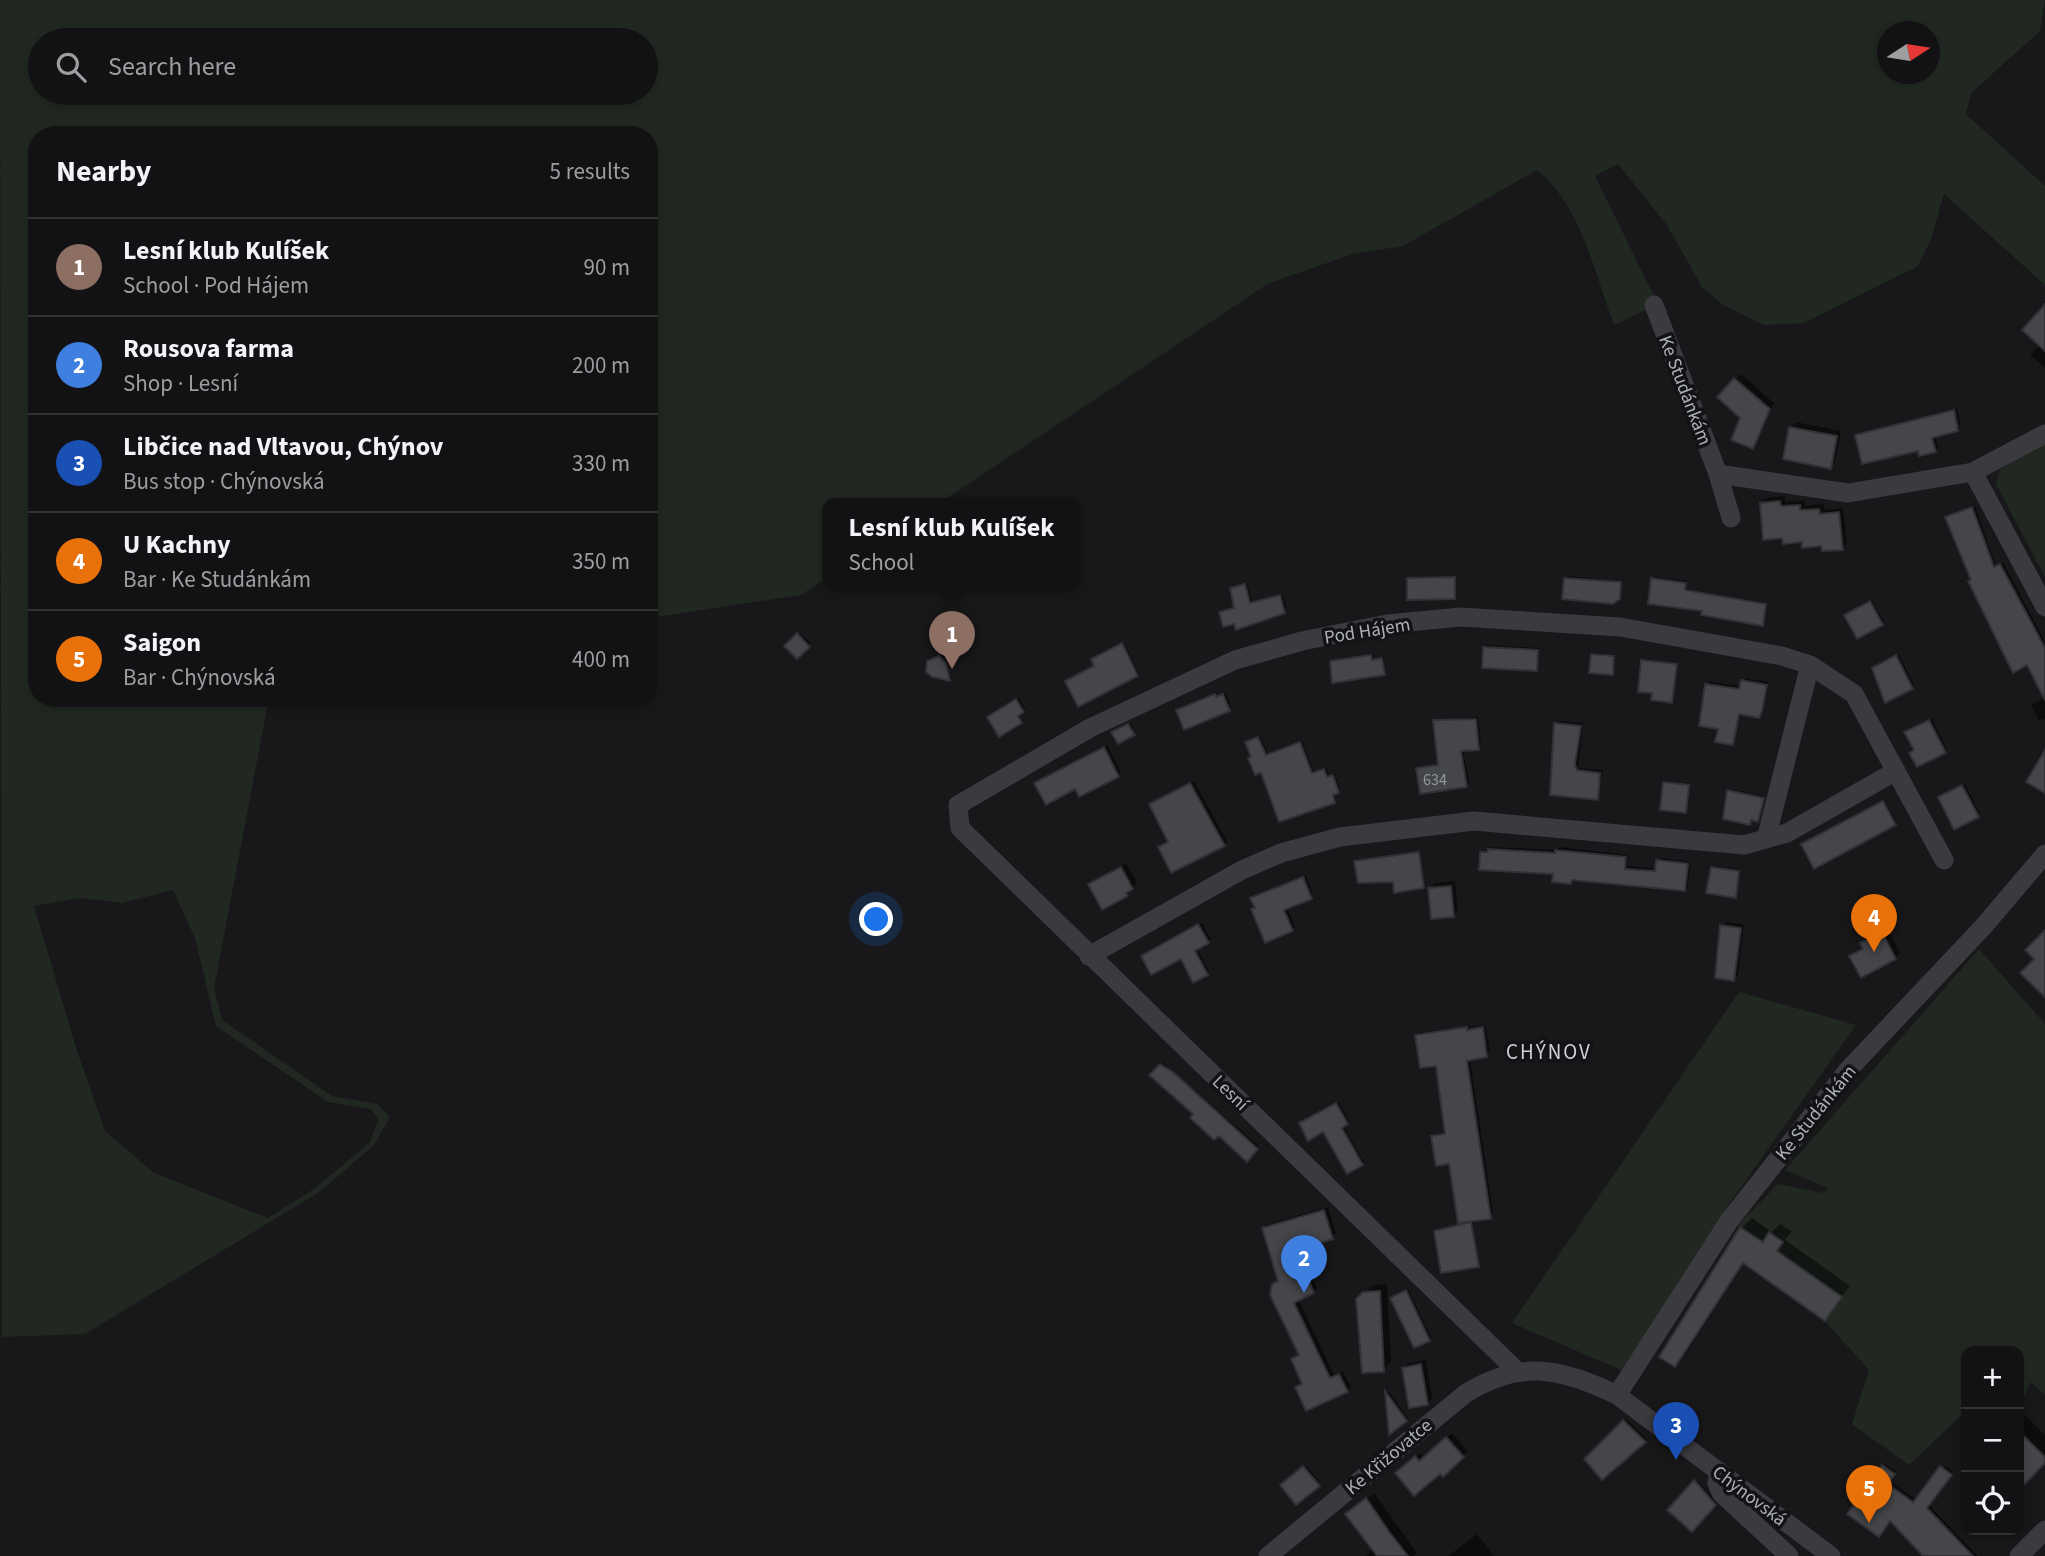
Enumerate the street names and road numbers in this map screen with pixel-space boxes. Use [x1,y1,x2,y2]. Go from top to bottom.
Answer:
street label: Ke Studánkám [1651,332,1718,449]
street label: Pod Hájem [1322,611,1412,652]
street label: Ke Studánkám [1769,1060,1863,1166]
street label: Lesní [1206,1069,1255,1118]
street label: Ke Křižovatce [1340,1413,1438,1502]
street label: Chýnovská [1707,1459,1792,1533]

